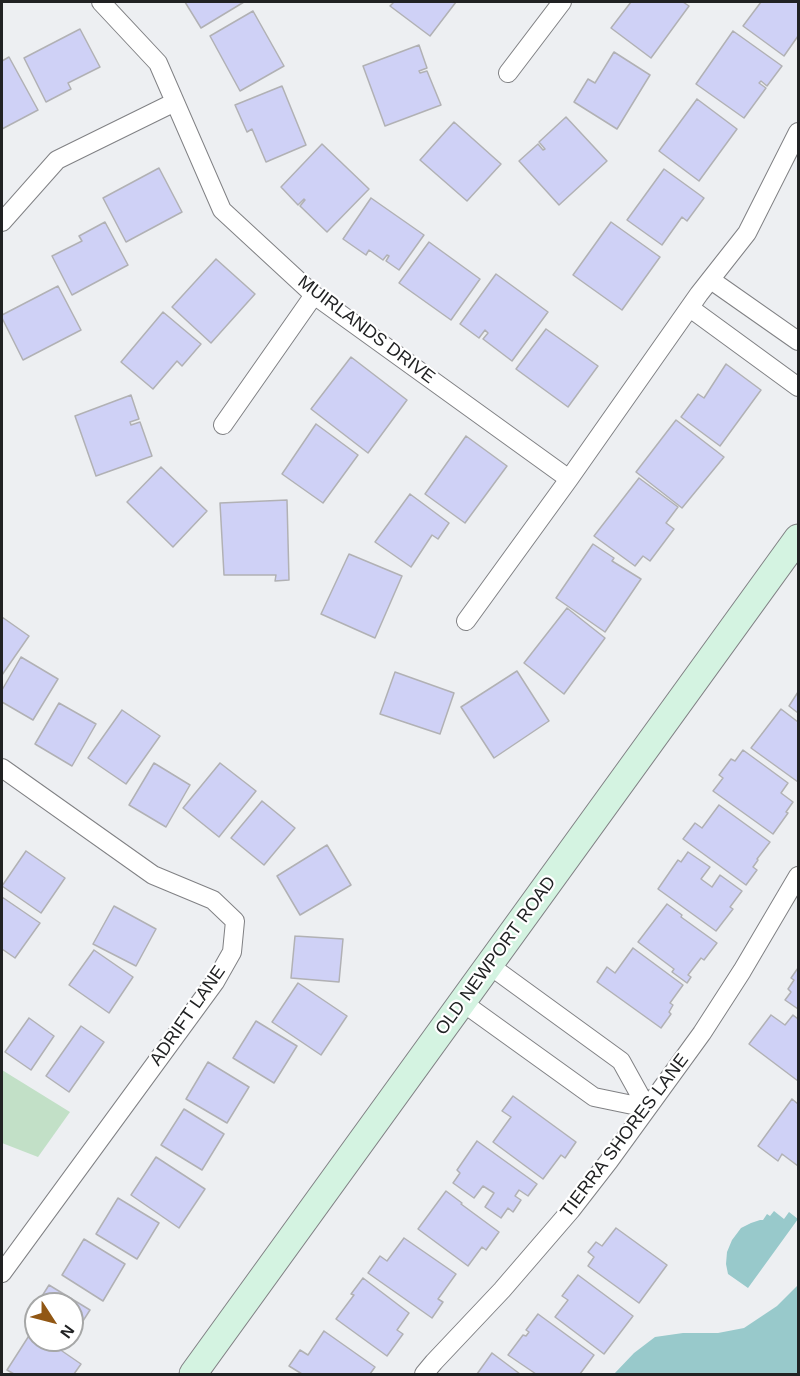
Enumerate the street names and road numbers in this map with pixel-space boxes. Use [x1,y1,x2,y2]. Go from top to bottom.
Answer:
street label: MUIRLANDS DRIVE [293,271,439,389]
street label: OLD NEWPORT ROAD [431,873,561,1039]
street label: ADRIFT LANE [146,962,230,1070]
street label: TIERRA SHORES LANE [556,1050,694,1222]

